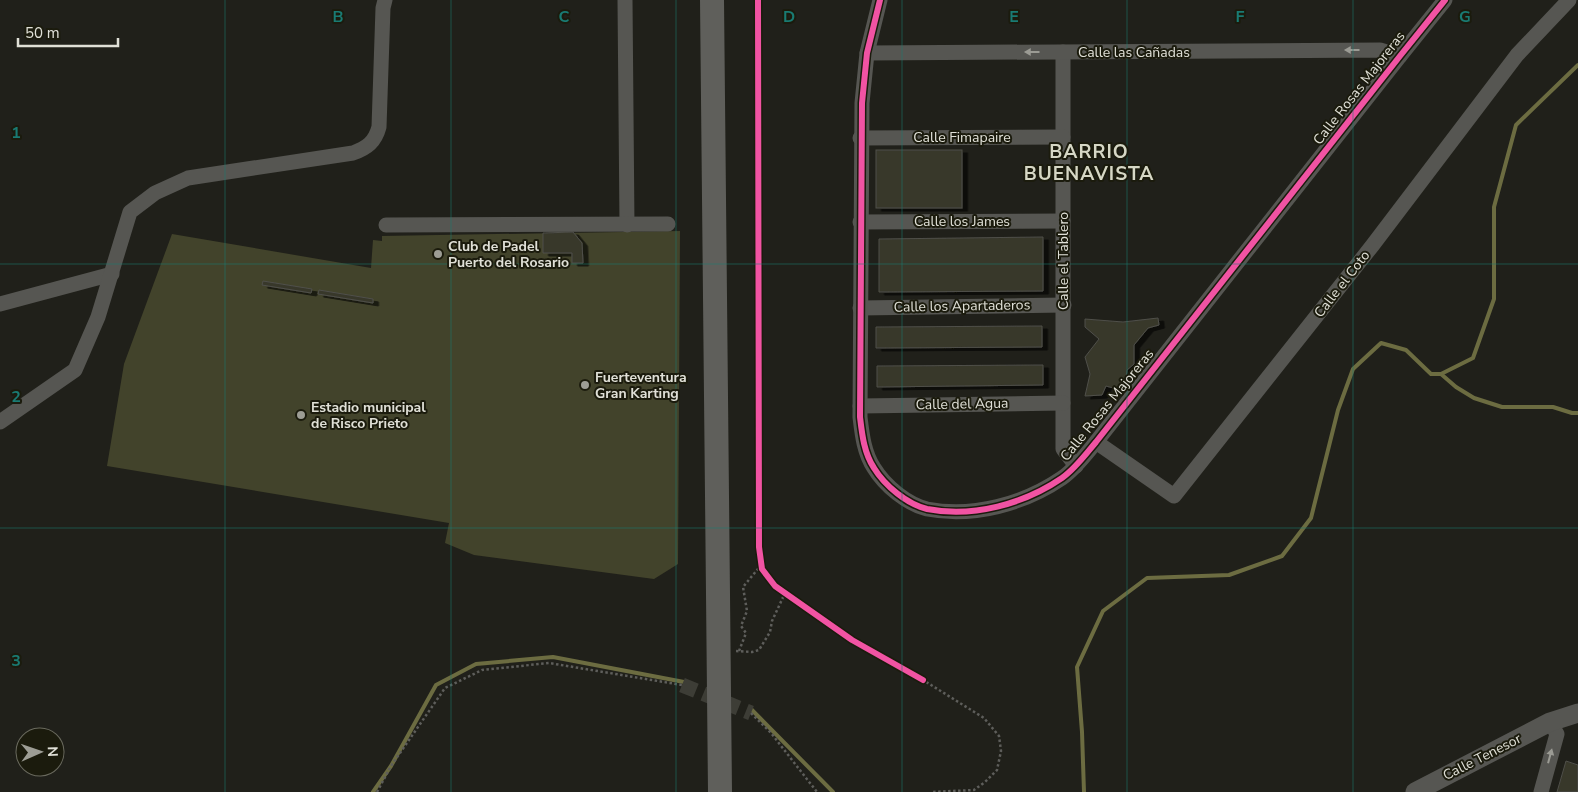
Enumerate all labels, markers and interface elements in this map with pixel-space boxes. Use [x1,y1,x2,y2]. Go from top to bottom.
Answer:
text: B [332,6,344,28]
text: C [559,6,570,28]
text: D [783,6,795,28]
text: E [1009,6,1019,28]
text: F [1236,6,1245,28]
text: G [1459,6,1471,28]
scale bar [18,15,118,47]
text: 50 m [25,23,60,43]
street label: Calle Rosas Majoreras [1309,27,1410,149]
street label: Calle las Cañadas [1078,43,1190,62]
one-way arrow [1344,47,1360,55]
one-way arrow [1024,48,1040,56]
text: 1 [11,122,21,144]
street label: Calle Fimapaire [913,128,1011,147]
district label: BARRIO BUENAVISTA [1024,139,1154,187]
street label: Calle los James [914,212,1010,231]
street label: Calle el Tablero [1054,212,1073,310]
place label: Club de Padel Puerto del Rosario [448,237,569,272]
street label: Calle el Coto [1310,246,1374,321]
marker: Club de Padel Puerto del Rosario [432,248,444,260]
street label: Calle los Apartaderos [894,295,1031,317]
street label: Calle Rosas Majoreras [1056,345,1158,465]
place label: Fuerteventura Gran Karting [595,368,687,403]
marker: Fuerteventura Gran Karting [579,379,591,391]
text: 2 [11,386,21,408]
street label: Calle del Agua [915,394,1009,414]
place label: Estadio municipal de Risco Prieto [311,398,426,433]
marker: Estadio municipal de Risco Prieto [295,409,307,421]
text: 3 [11,650,21,672]
north arrow [15,727,65,777]
street label: Calle Tenesor [1440,729,1524,785]
text: N [43,746,62,757]
one-way arrow [1547,749,1555,764]

